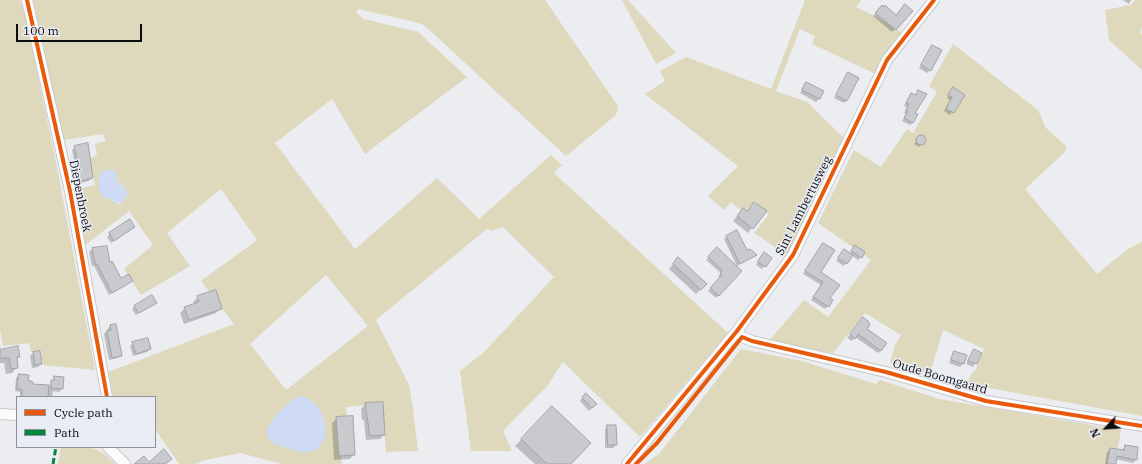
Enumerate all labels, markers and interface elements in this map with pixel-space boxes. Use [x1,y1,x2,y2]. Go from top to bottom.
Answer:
scale bar [18,16,144,42]
text: 100 m [23,23,59,38]
street label: Sint Lambertusweg [773,154,835,258]
street label: Diepenbroek [66,159,94,233]
street label: Oude Boomgaard [891,357,989,397]
legend [16,396,156,448]
text: Cycle path [54,405,113,420]
north arrow [1086,408,1126,448]
text: Path [54,425,79,440]
text: N [1087,426,1103,440]

